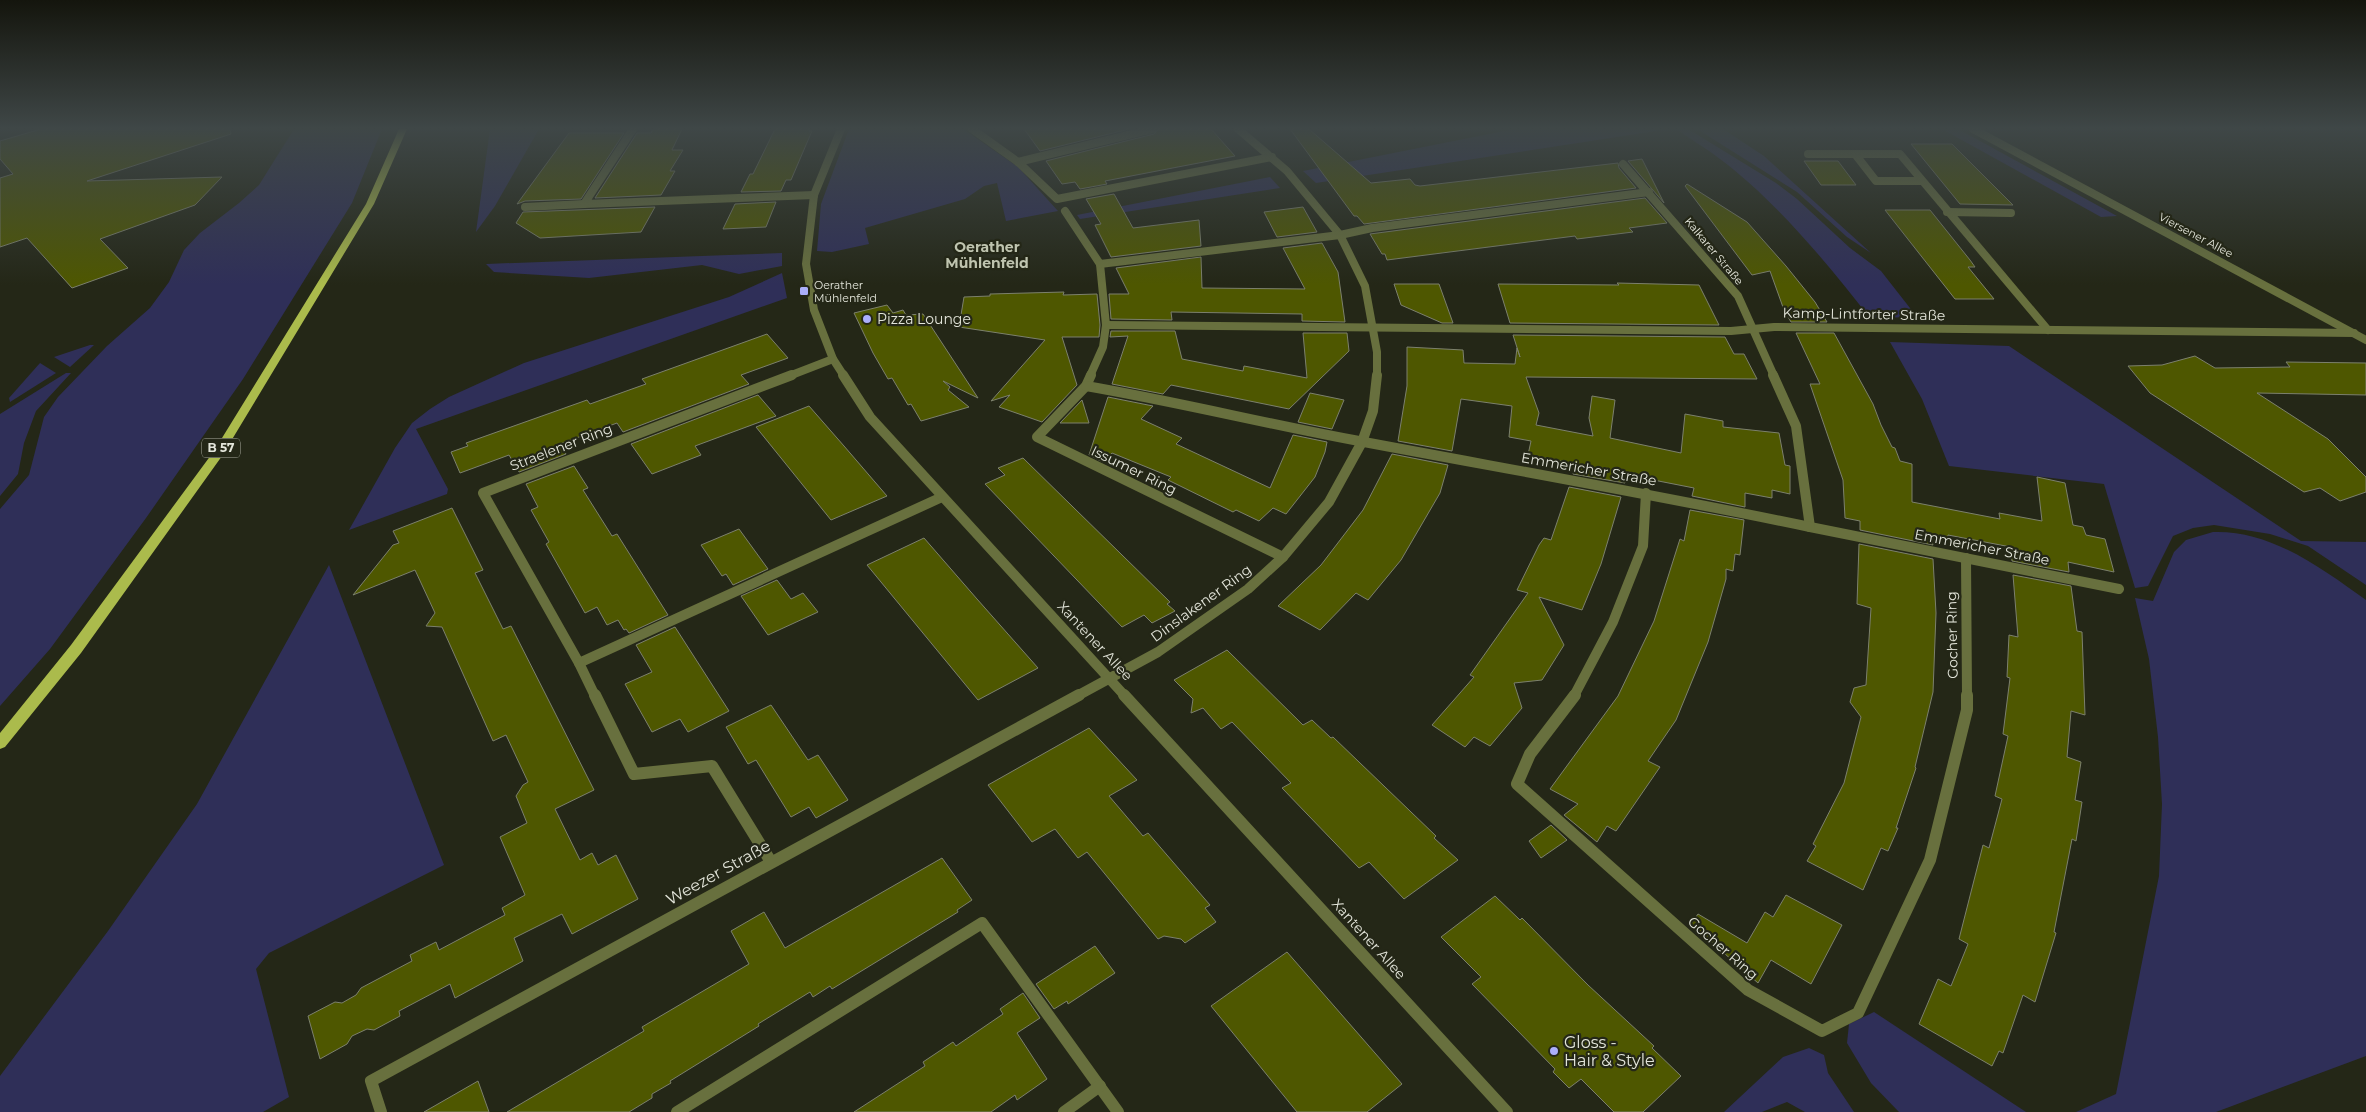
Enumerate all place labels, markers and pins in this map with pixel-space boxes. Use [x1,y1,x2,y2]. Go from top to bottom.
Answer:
place label: Oerather Mühlenfeld [814,278,877,305]
marker: Oerather Mühlenfeld [798,285,810,297]
place label: Pizza Lounge [877,310,971,328]
marker: Pizza Lounge [861,313,873,325]
place label: Gloss - Hair & Style [1564,1033,1655,1070]
marker: Gloss - Hair & Style [1548,1045,1560,1057]

